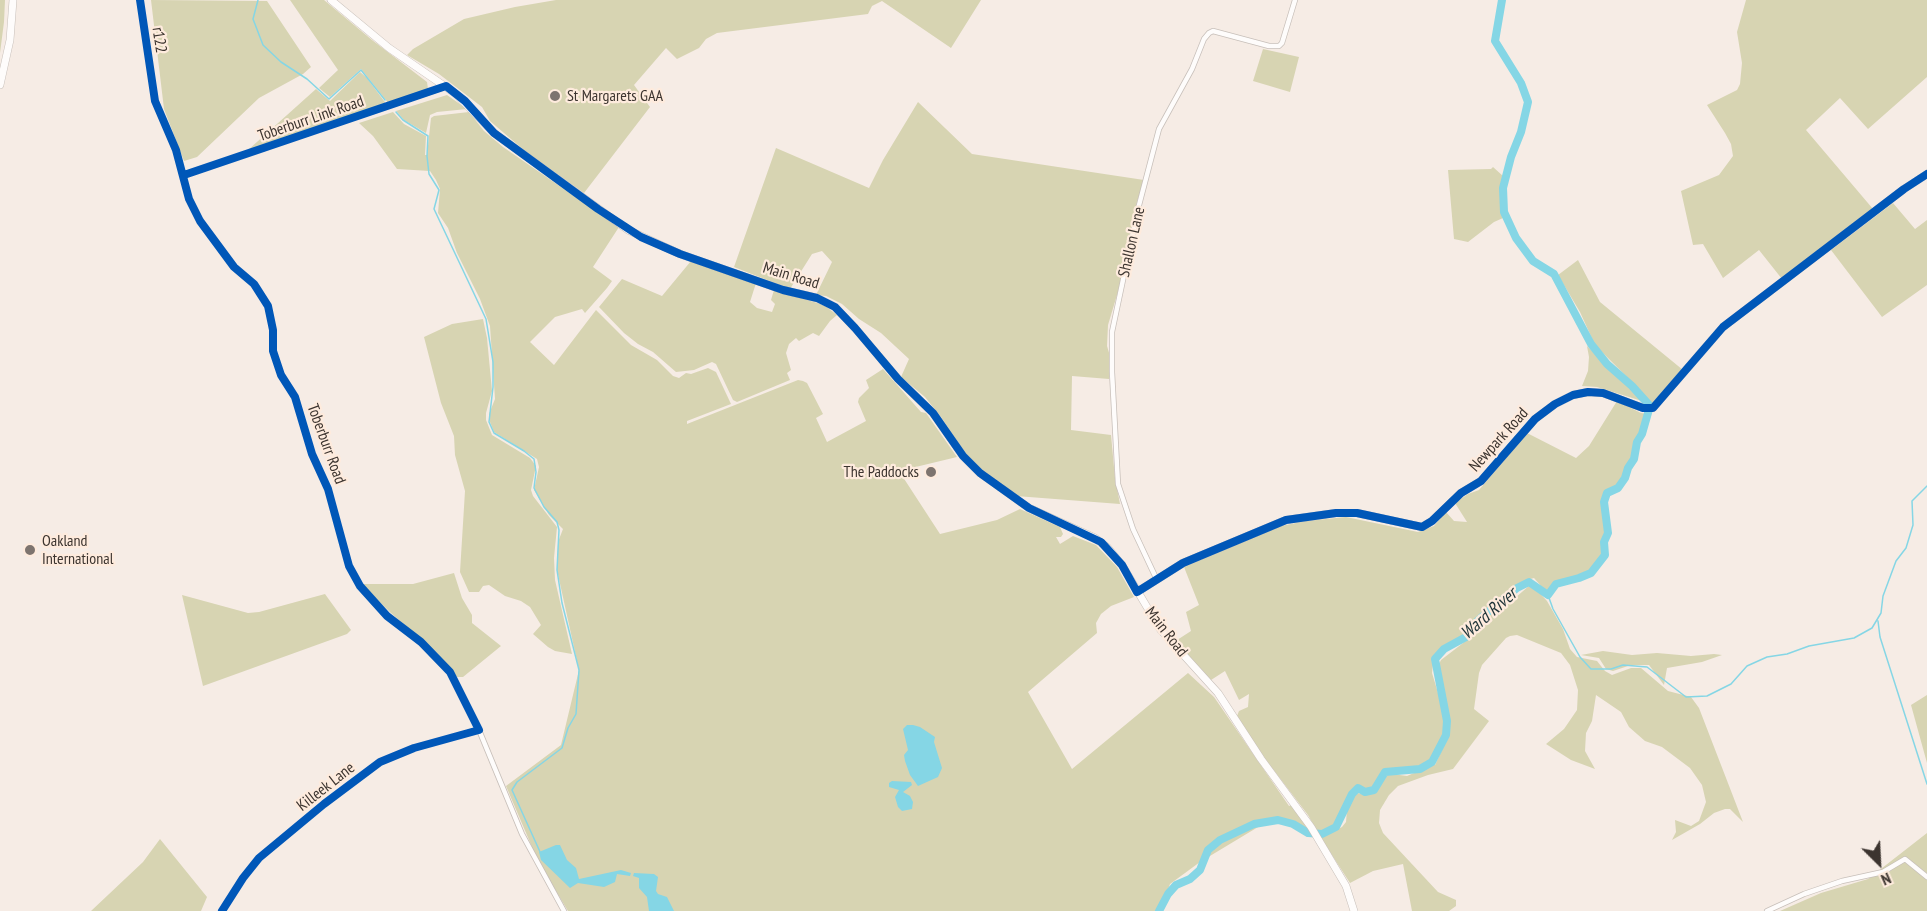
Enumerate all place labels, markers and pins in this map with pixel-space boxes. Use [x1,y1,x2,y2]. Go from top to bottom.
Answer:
place label: St Margarets GAA [567,86,663,106]
marker: St Margarets GAA [548,89,562,103]
place label: The Paddocks [844,462,919,482]
marker: The Paddocks [924,465,938,479]
place label: Oakland International [42,531,113,569]
marker: Oakland International [23,543,37,557]

